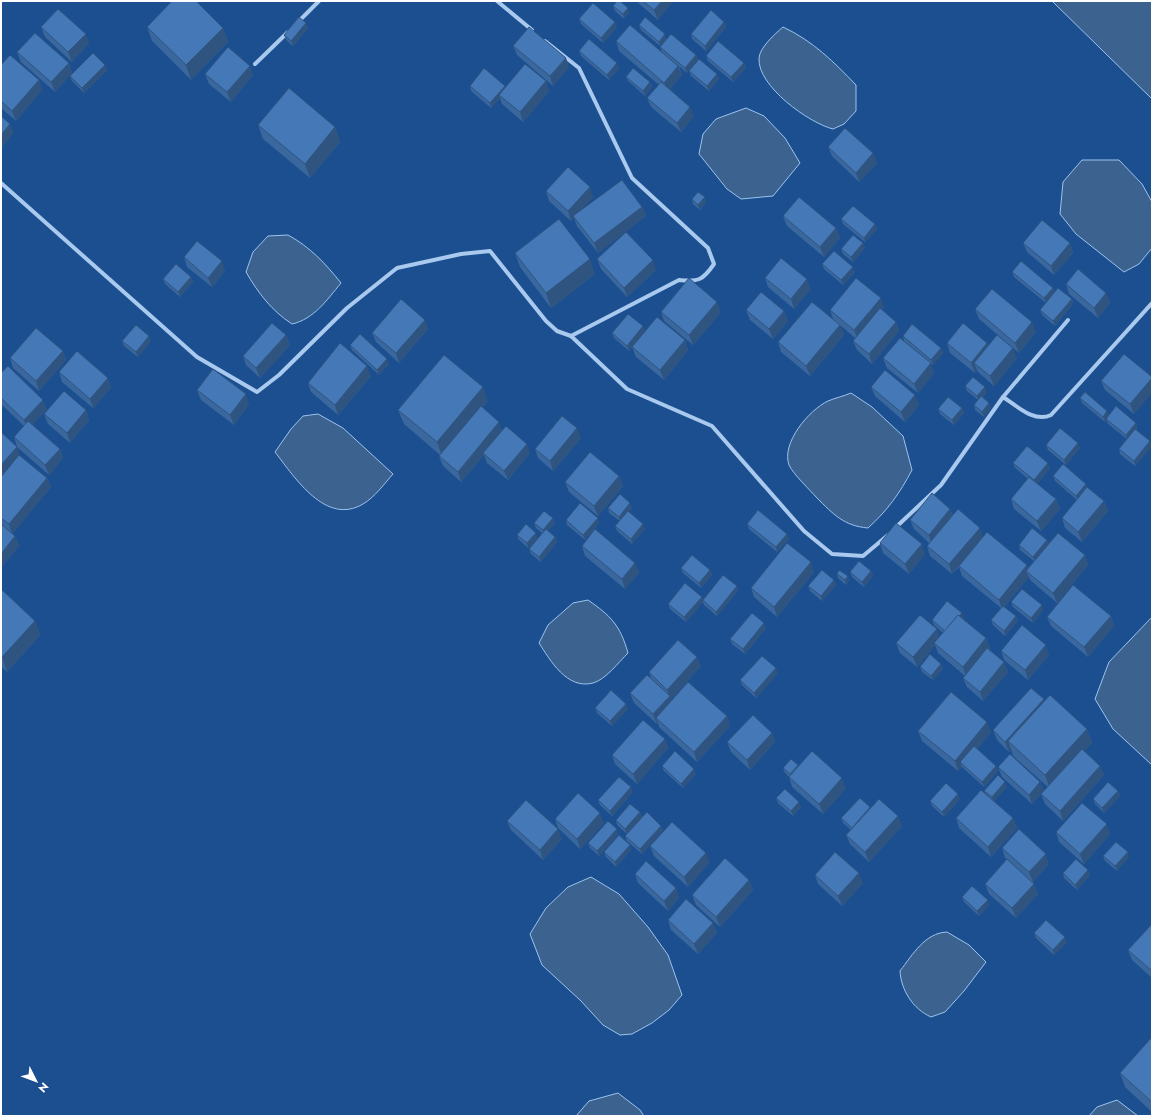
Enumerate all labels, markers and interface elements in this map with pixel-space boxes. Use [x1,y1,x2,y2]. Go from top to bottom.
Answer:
north arrow [16,1061,56,1101]
text: N [35,1079,52,1096]

